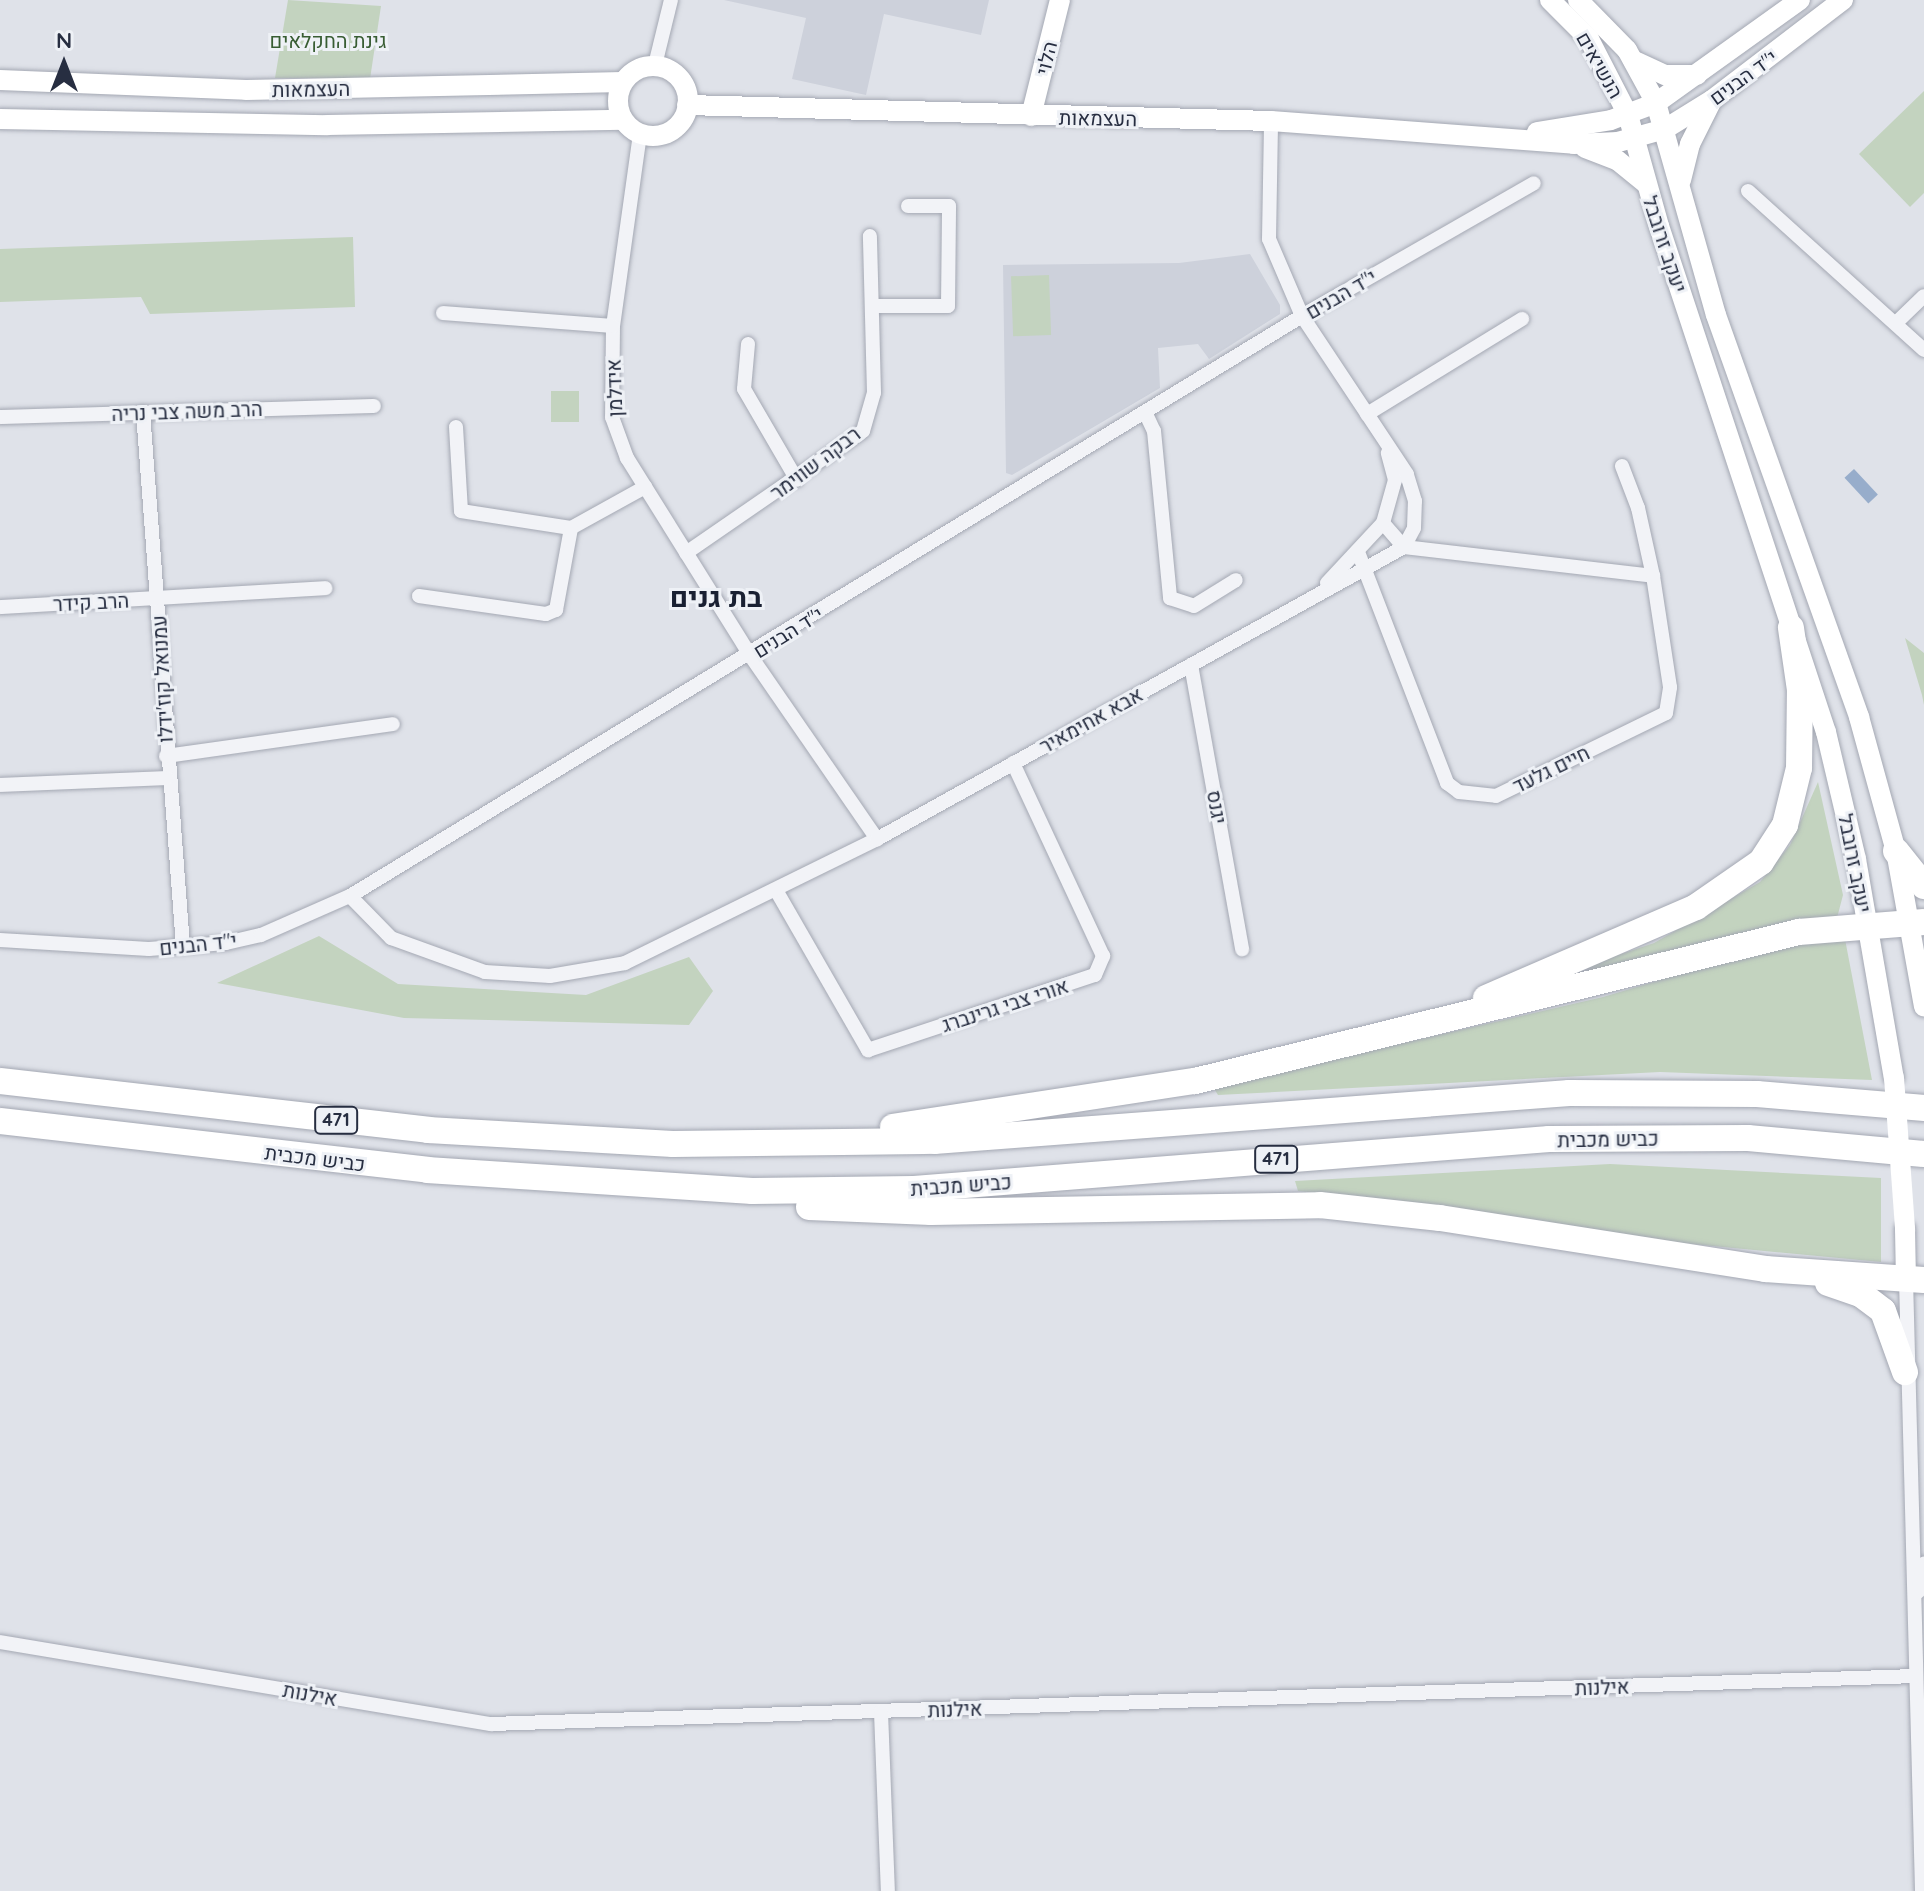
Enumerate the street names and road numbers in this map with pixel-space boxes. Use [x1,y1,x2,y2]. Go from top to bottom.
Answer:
street label: הנשיאים [1571,28,1629,102]
street label: הלוי [1030,39,1062,77]
street label: י''ד הבנים [1704,44,1782,110]
street label: העצמאות [272,76,350,102]
street label: העצמאות [1059,105,1137,131]
street label: יעקב זרובבל [1638,193,1692,295]
street label: י"ד הבנים [1301,264,1381,324]
street label: אידלמן [601,359,627,417]
street label: הרב משה צבי נריה [111,396,263,426]
street label: רבקה שווימר [765,421,865,505]
street label: הרב קידר [52,588,130,616]
street label: י"ד הבנים [749,601,827,663]
street label: עמנואל קוז'ידלו [147,615,177,743]
street label: אבא אחימאיר [1035,682,1147,758]
street label: חיים גלעד [1509,740,1593,798]
street label: יגנס [1202,788,1232,826]
street label: יעקב זרובבל [1834,812,1876,914]
street label: י"ד הבנים [158,928,238,960]
street label: אורי צבי גרינברג [939,973,1071,1037]
road number: 471 [314,1106,358,1134]
street label: כביש מכבית [1557,1126,1659,1152]
street label: כביש מכבית [263,1140,367,1176]
road number: 471 [1254,1145,1298,1173]
street label: כביש מכבית [910,1170,1012,1200]
street label: אילנות [1574,1674,1630,1700]
street label: אילנות [281,1677,339,1711]
street label: אילנות [927,1696,983,1722]

